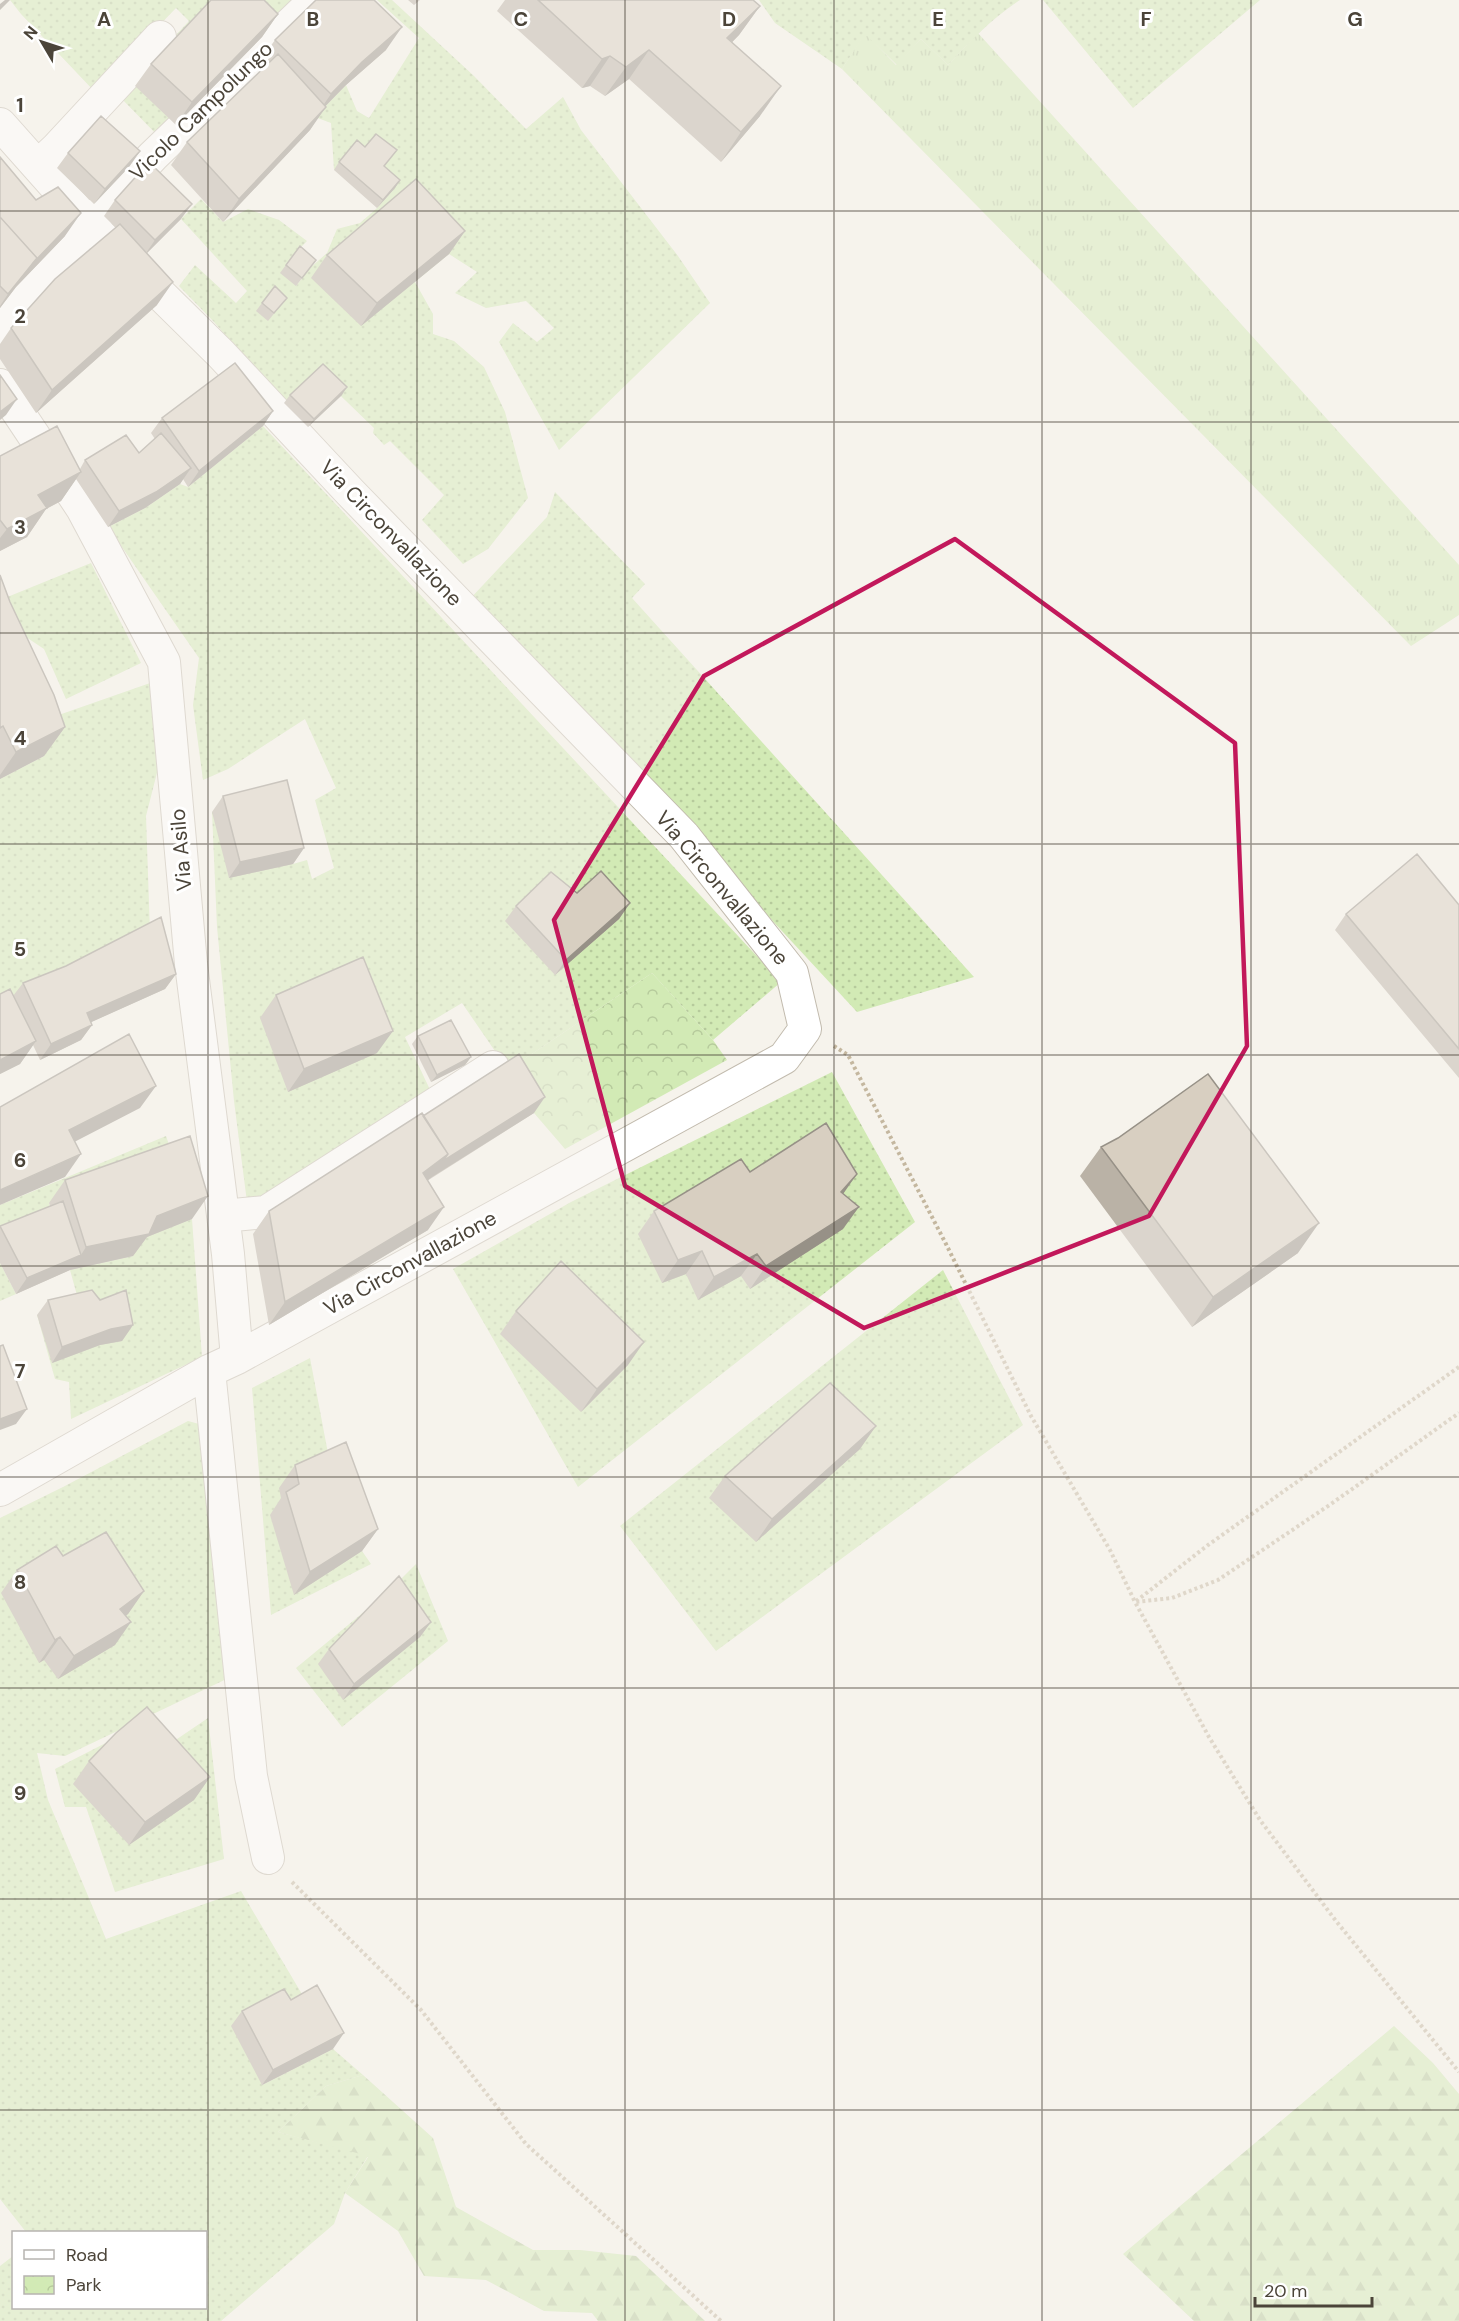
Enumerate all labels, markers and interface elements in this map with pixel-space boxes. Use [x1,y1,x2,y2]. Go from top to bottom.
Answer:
text: A [97,6,111,32]
text: B [307,6,319,32]
text: C [514,6,528,32]
text: D [722,6,736,32]
text: E [932,6,944,32]
text: F [1140,6,1152,32]
text: G [1347,6,1363,32]
north arrow [12,12,72,72]
text: N [19,22,43,44]
street label: Vicolo Campolungo [123,35,279,187]
text: 1 [16,92,24,118]
text: 2 [14,303,26,329]
street label: Via Circonvallazione [314,454,468,612]
text: 3 [14,514,26,540]
text: 4 [14,725,27,751]
street label: Via Circonvallazione [649,805,795,971]
street label: Via Asilo [163,808,199,892]
text: 5 [14,936,26,962]
text: 6 [14,1147,26,1173]
street label: Via Circonvallazione [318,1204,502,1322]
text: 7 [15,1358,26,1384]
text: 8 [14,1569,26,1595]
text: 9 [14,1780,26,1806]
legend [12,2231,207,2309]
text: Road [66,2243,108,2267]
scale bar [1255,2270,1372,2308]
text: Park [66,2273,102,2297]
text: 20 m [1264,2279,1307,2303]

